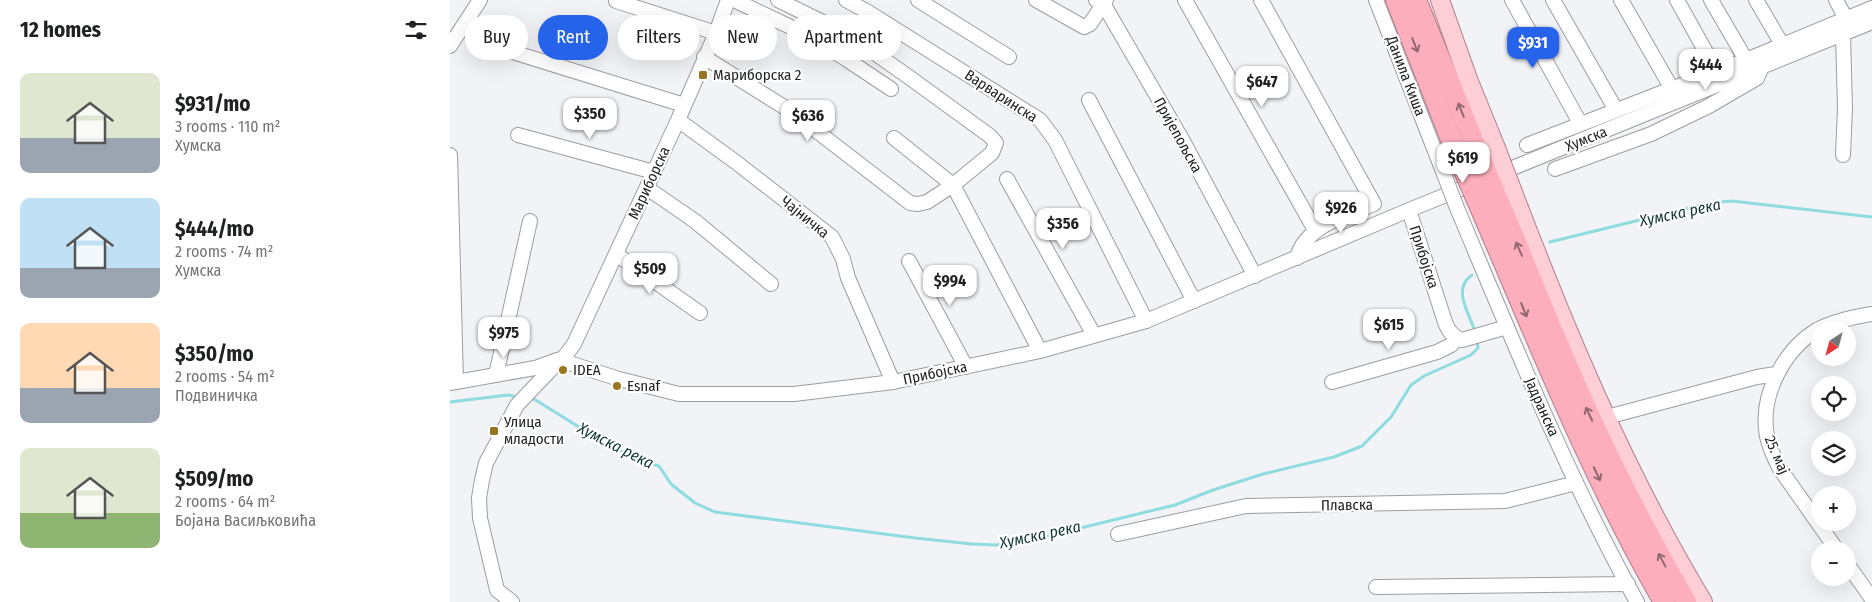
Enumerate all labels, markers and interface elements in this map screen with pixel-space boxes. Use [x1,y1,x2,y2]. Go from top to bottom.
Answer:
chip: Buy [465,15,528,60]
chip: Rent [538,15,608,60]
chip: Filters [618,15,699,60]
chip: New [709,15,777,60]
chip: Apartment [787,15,901,60]
icon: filters [402,16,430,44]
text: 12 homes [20,17,101,43]
pin: $931 [1503,27,1563,69]
street label: Данила Киша [1382,32,1430,119]
text: $931 [1518,33,1548,52]
one-way arrow [1410,37,1420,52]
pin: $444 [1676,48,1736,91]
text: $444 [1690,55,1722,74]
place label: Мариборска 2 [713,66,802,84]
street label: Варваринска [961,66,1041,126]
pin: $647 [1232,66,1292,108]
marker: Мариборска 2 [697,69,709,81]
text: $647 [1246,72,1278,91]
text: $931/mo [175,91,250,117]
icon: home [60,93,120,153]
street label: Пријепољска [1150,94,1206,176]
pin: $350 [560,98,620,140]
pin: $636 [778,100,838,142]
one-way arrow [1455,102,1464,117]
text: $350 [574,104,606,123]
text: $636 [792,106,824,125]
text: 3 rooms · 110 m² [175,117,280,136]
street label: Хумска [1562,123,1610,155]
text: Хумска [175,136,221,155]
pin: $619 [1433,142,1493,184]
street label: Мариборска [624,144,674,222]
text: $619 [1448,148,1478,167]
street label: Чајничка [777,192,833,242]
pin: $926 [1311,192,1371,234]
water label: Хумска река [1637,195,1723,231]
text: $926 [1325,198,1357,217]
pin: $356 [1033,208,1093,250]
text: $356 [1047,214,1079,233]
text: $444/mo [175,216,254,242]
icon: home [60,218,120,278]
street label: Прибојска [1405,223,1443,291]
text: 2 rooms · 74 m² [175,242,273,261]
one-way arrow [1513,242,1523,257]
pin: $509 [620,252,680,295]
text: $509 [634,259,666,278]
text: Хумска [175,261,221,280]
pin: $994 [920,264,980,307]
text: $994 [934,271,966,290]
one-way arrow [1520,302,1529,317]
pin: $615 [1359,308,1419,351]
text: $615 [1374,315,1404,334]
pin: $975 [474,316,534,359]
north arrow [1811,321,1856,366]
map controls [1811,321,1856,586]
text: $975 [489,323,519,342]
text: $350/mo [175,341,254,367]
icon: home [60,343,120,403]
street label: Прибојска [901,357,969,389]
place label: IDEA [573,361,601,379]
marker: IDEA [557,364,569,376]
text: 2 rooms · 54 m² [175,367,275,386]
street label: Јадранска [1521,375,1563,439]
button: locate [1811,376,1856,421]
place label: Esnaf [627,377,662,395]
marker: Esnaf [611,380,623,392]
text: Подвиничка [175,386,258,405]
one-way arrow [1584,407,1594,422]
place label: Улица младости [503,413,564,448]
water label: Хумска река [574,418,657,473]
marker: Улица младости [488,425,500,437]
button: layers [1811,431,1856,476]
street label: 25. мај [1761,433,1793,477]
text: $509/mo [175,466,254,492]
one-way arrow [1593,466,1602,481]
icon: home [60,468,120,528]
button: + [1811,486,1856,531]
text: 2 rooms · 64 m² [175,492,275,511]
street label: Плавска [1321,496,1373,514]
text: Бојана Васиљковића [175,511,316,530]
water label: Хумска река [997,517,1083,553]
button: − [1811,541,1856,586]
one-way arrow [1657,552,1667,567]

